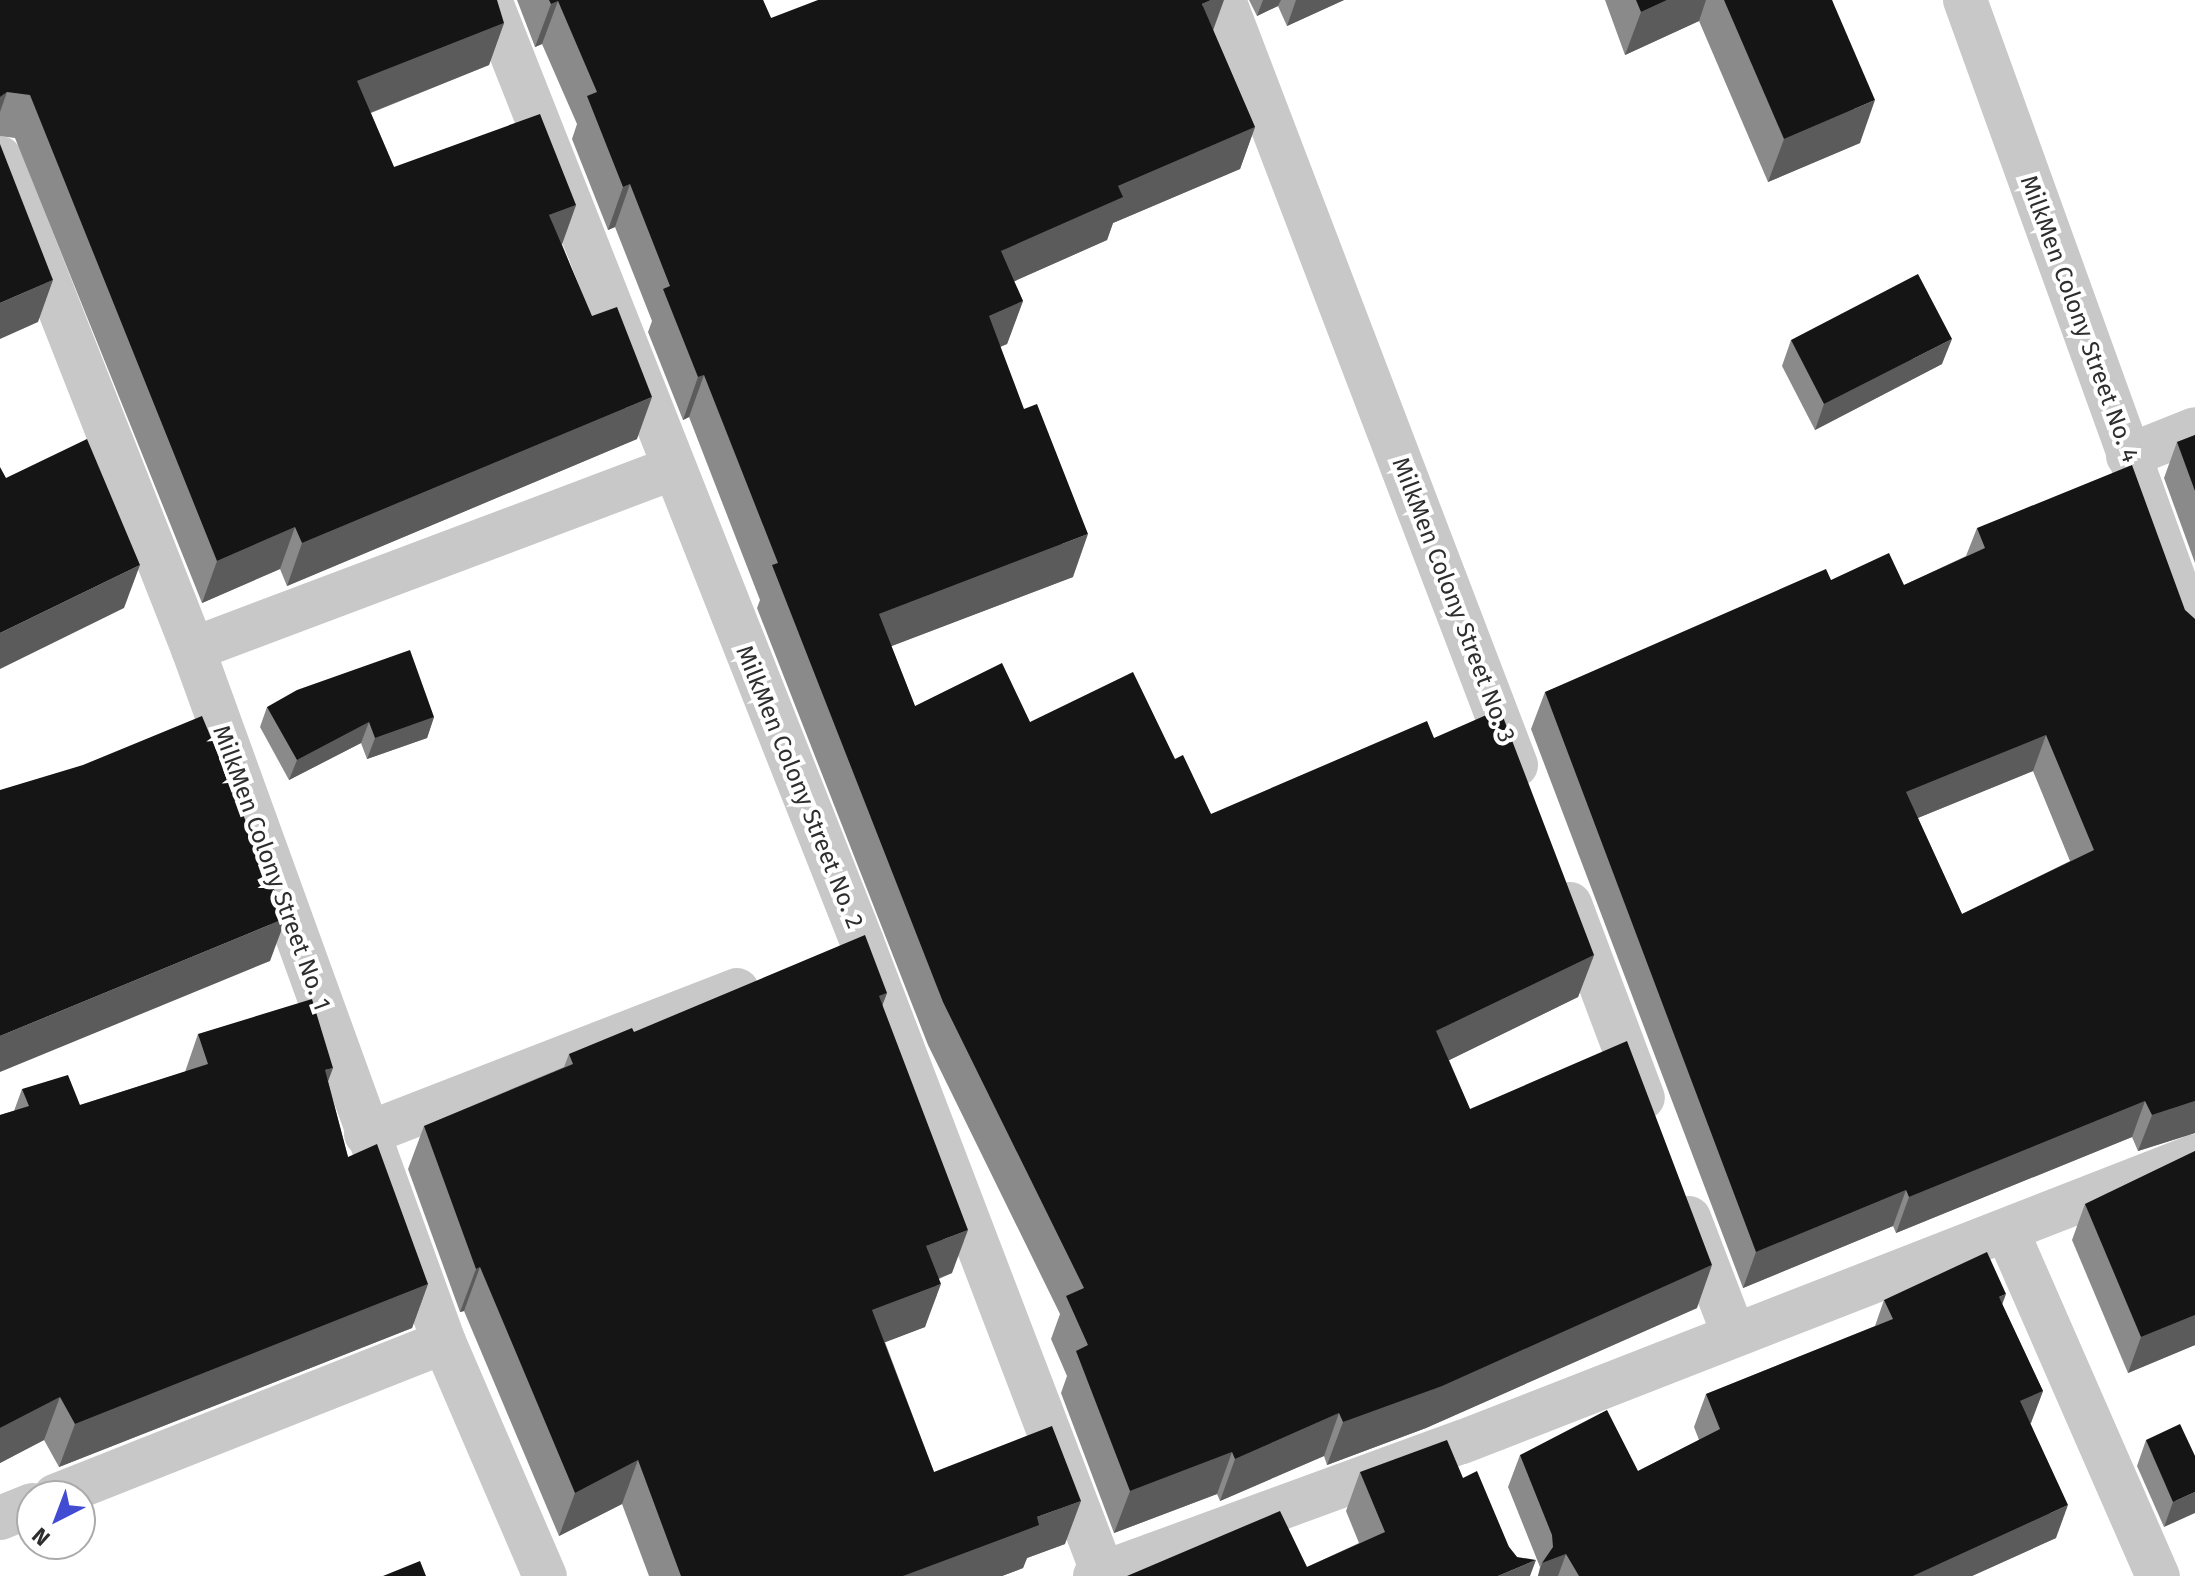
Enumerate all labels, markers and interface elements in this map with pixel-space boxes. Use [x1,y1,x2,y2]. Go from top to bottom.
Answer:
street label: MilkMen Colony Street No. 4 [2014,172,2144,466]
street label: MilkMen Colony Street No. 3 [1385,454,1521,746]
street label: MilkMen Colony Street No. 2 [729,641,869,933]
street label: MilkMen Colony Street No. 1 [206,722,336,1014]
north arrow [16,1480,96,1560]
text: N [26,1522,55,1552]

